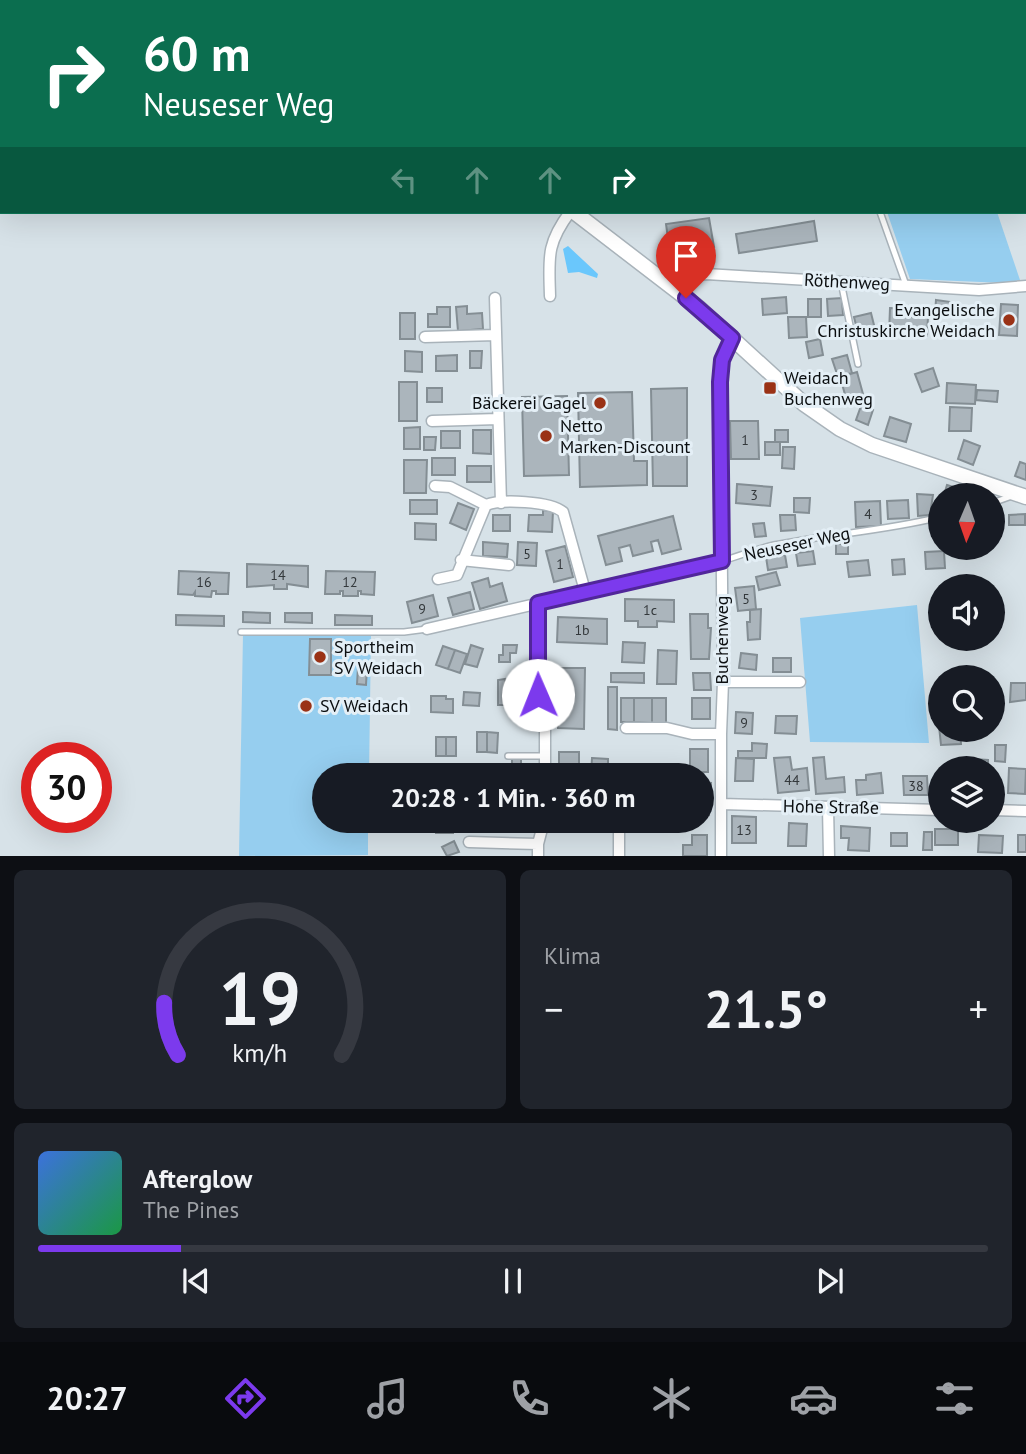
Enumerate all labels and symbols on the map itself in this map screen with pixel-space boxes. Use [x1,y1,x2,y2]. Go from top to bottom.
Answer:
pin [656,226,716,298]
street label: Röthenweg [803,268,891,295]
place label: Evangelische Christuskirche Weidach [817,298,995,342]
marker: Evangelische Christuskirche Weidach [1001,312,1017,328]
place label: Weidach Buchenweg [784,366,873,410]
marker: Weidach Buchenweg [762,380,778,396]
place label: Bäckerei Gagel [472,391,587,414]
marker: Bäckerei Gagel [592,395,608,411]
place label: Netto Marken-Discount [560,414,690,458]
marker: Netto Marken-Discount [538,428,554,444]
house number: 1 [741,431,749,449]
north arrow [928,483,1004,560]
house number: 3 [750,486,758,504]
house number: 4 [864,505,872,523]
street label: Neuseser Weg [742,521,852,566]
house number: 5 [523,545,531,563]
house number: 1 [556,555,564,573]
house number: 14 [270,566,286,584]
house number: 16 [196,573,212,591]
house number: 12 [342,573,358,591]
house number: 5 [742,590,750,608]
street label: Buchenweg [710,596,733,684]
house number: 9 [418,600,426,618]
house number: 1c [643,601,657,619]
house number: 1b [574,621,590,639]
place label: Sportheim SV Weidach [334,635,422,679]
marker: Sportheim SV Weidach [312,649,328,665]
position arrow [501,658,575,732]
place label: SV Weidach [320,694,408,717]
marker: SV Weidach [298,698,314,714]
house number: 9 [740,714,748,732]
speed limit sign: 30 [21,742,112,833]
house number: 44 [784,771,800,789]
house number: 38 [908,777,924,795]
street label: Hohe Straße [783,794,879,819]
house number: 13 [736,821,752,839]

